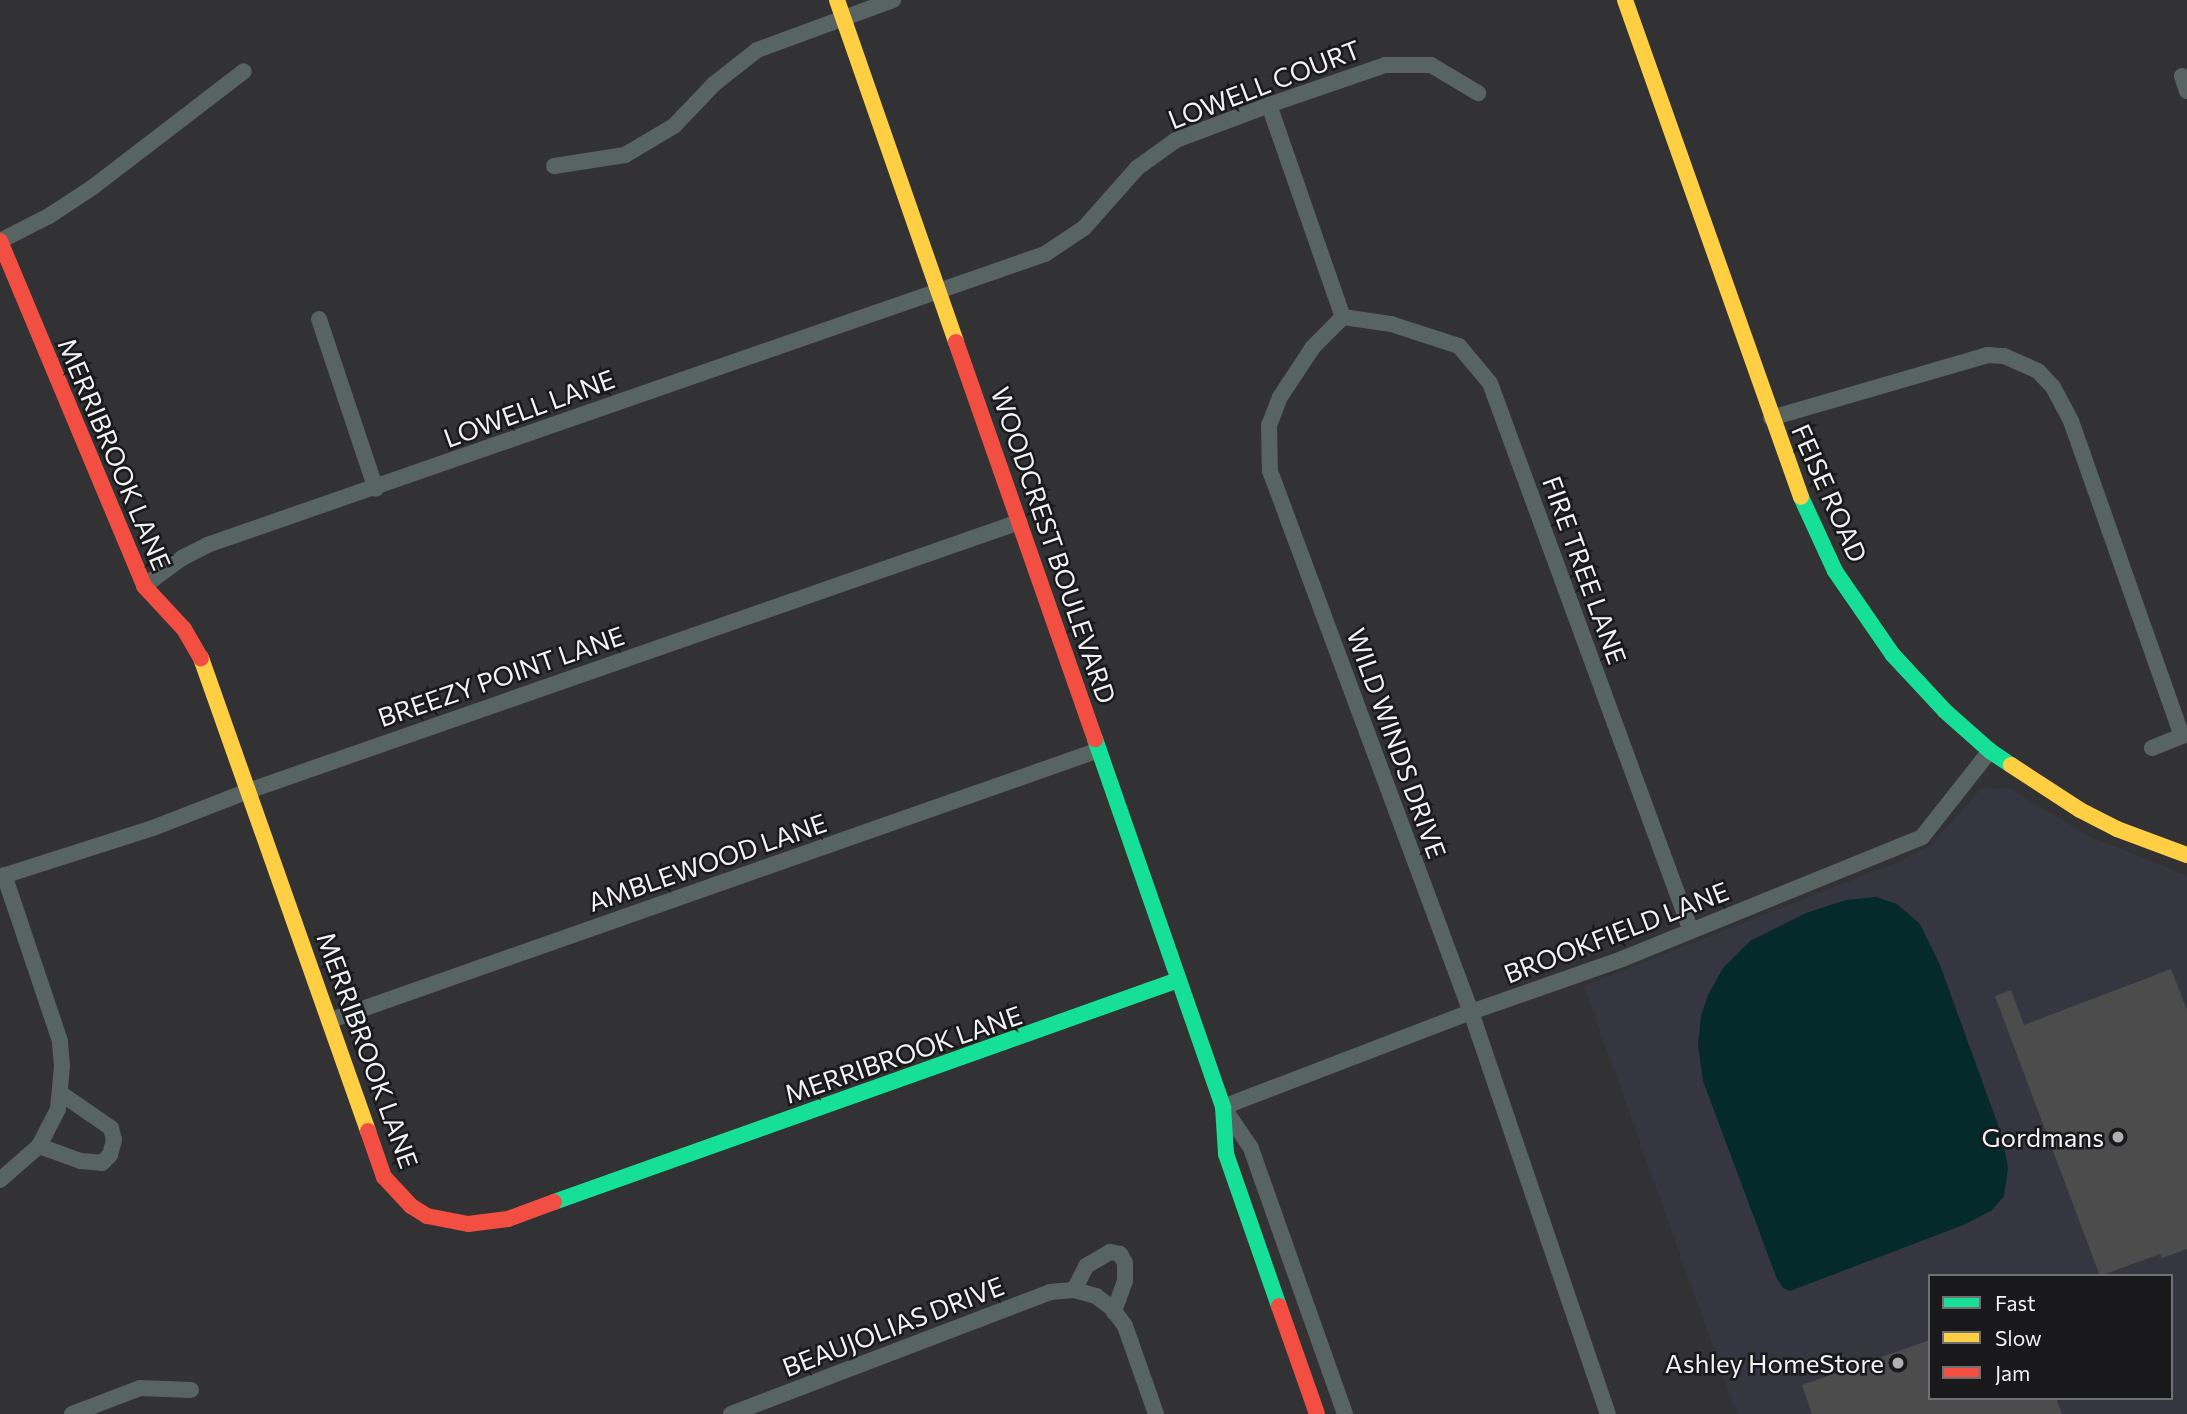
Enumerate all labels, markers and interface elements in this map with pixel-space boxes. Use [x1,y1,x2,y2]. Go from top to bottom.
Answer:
street label: LOWELL COURT [1163,33,1365,135]
street label: MERRIBROOK LANE [52,333,178,575]
street label: LOWELL LANE [439,363,619,453]
street label: WOODCREST BOULEVARD [985,383,1123,707]
street label: FEISE ROAD [1786,419,1874,567]
street label: FIRE TREE LANE [1537,472,1633,668]
street label: BREEZY POINT LANE [374,619,628,733]
street label: WILD WINDS DRIVE [1341,624,1453,862]
street label: AMBLEWOOD LANE [584,806,830,918]
street label: BROOKFIELD LANE [1499,875,1733,989]
street label: MERRIBROOK LANE [311,928,425,1172]
street label: MERRIBROOK LANE [780,999,1026,1109]
place label: Gordmans [1981,1121,2104,1153]
marker: Gordmans [2110,1129,2126,1145]
street label: BEAUJOLIAS DRIVE [778,1269,1008,1383]
legend [1928,1274,2173,1400]
text: Fast [1995,1290,2036,1315]
text: Slow [1995,1325,2042,1350]
place label: Ashley HomeStore [1665,1347,1884,1379]
marker: Ashley HomeStore [1890,1355,1906,1371]
text: Jam [1995,1360,2030,1385]

